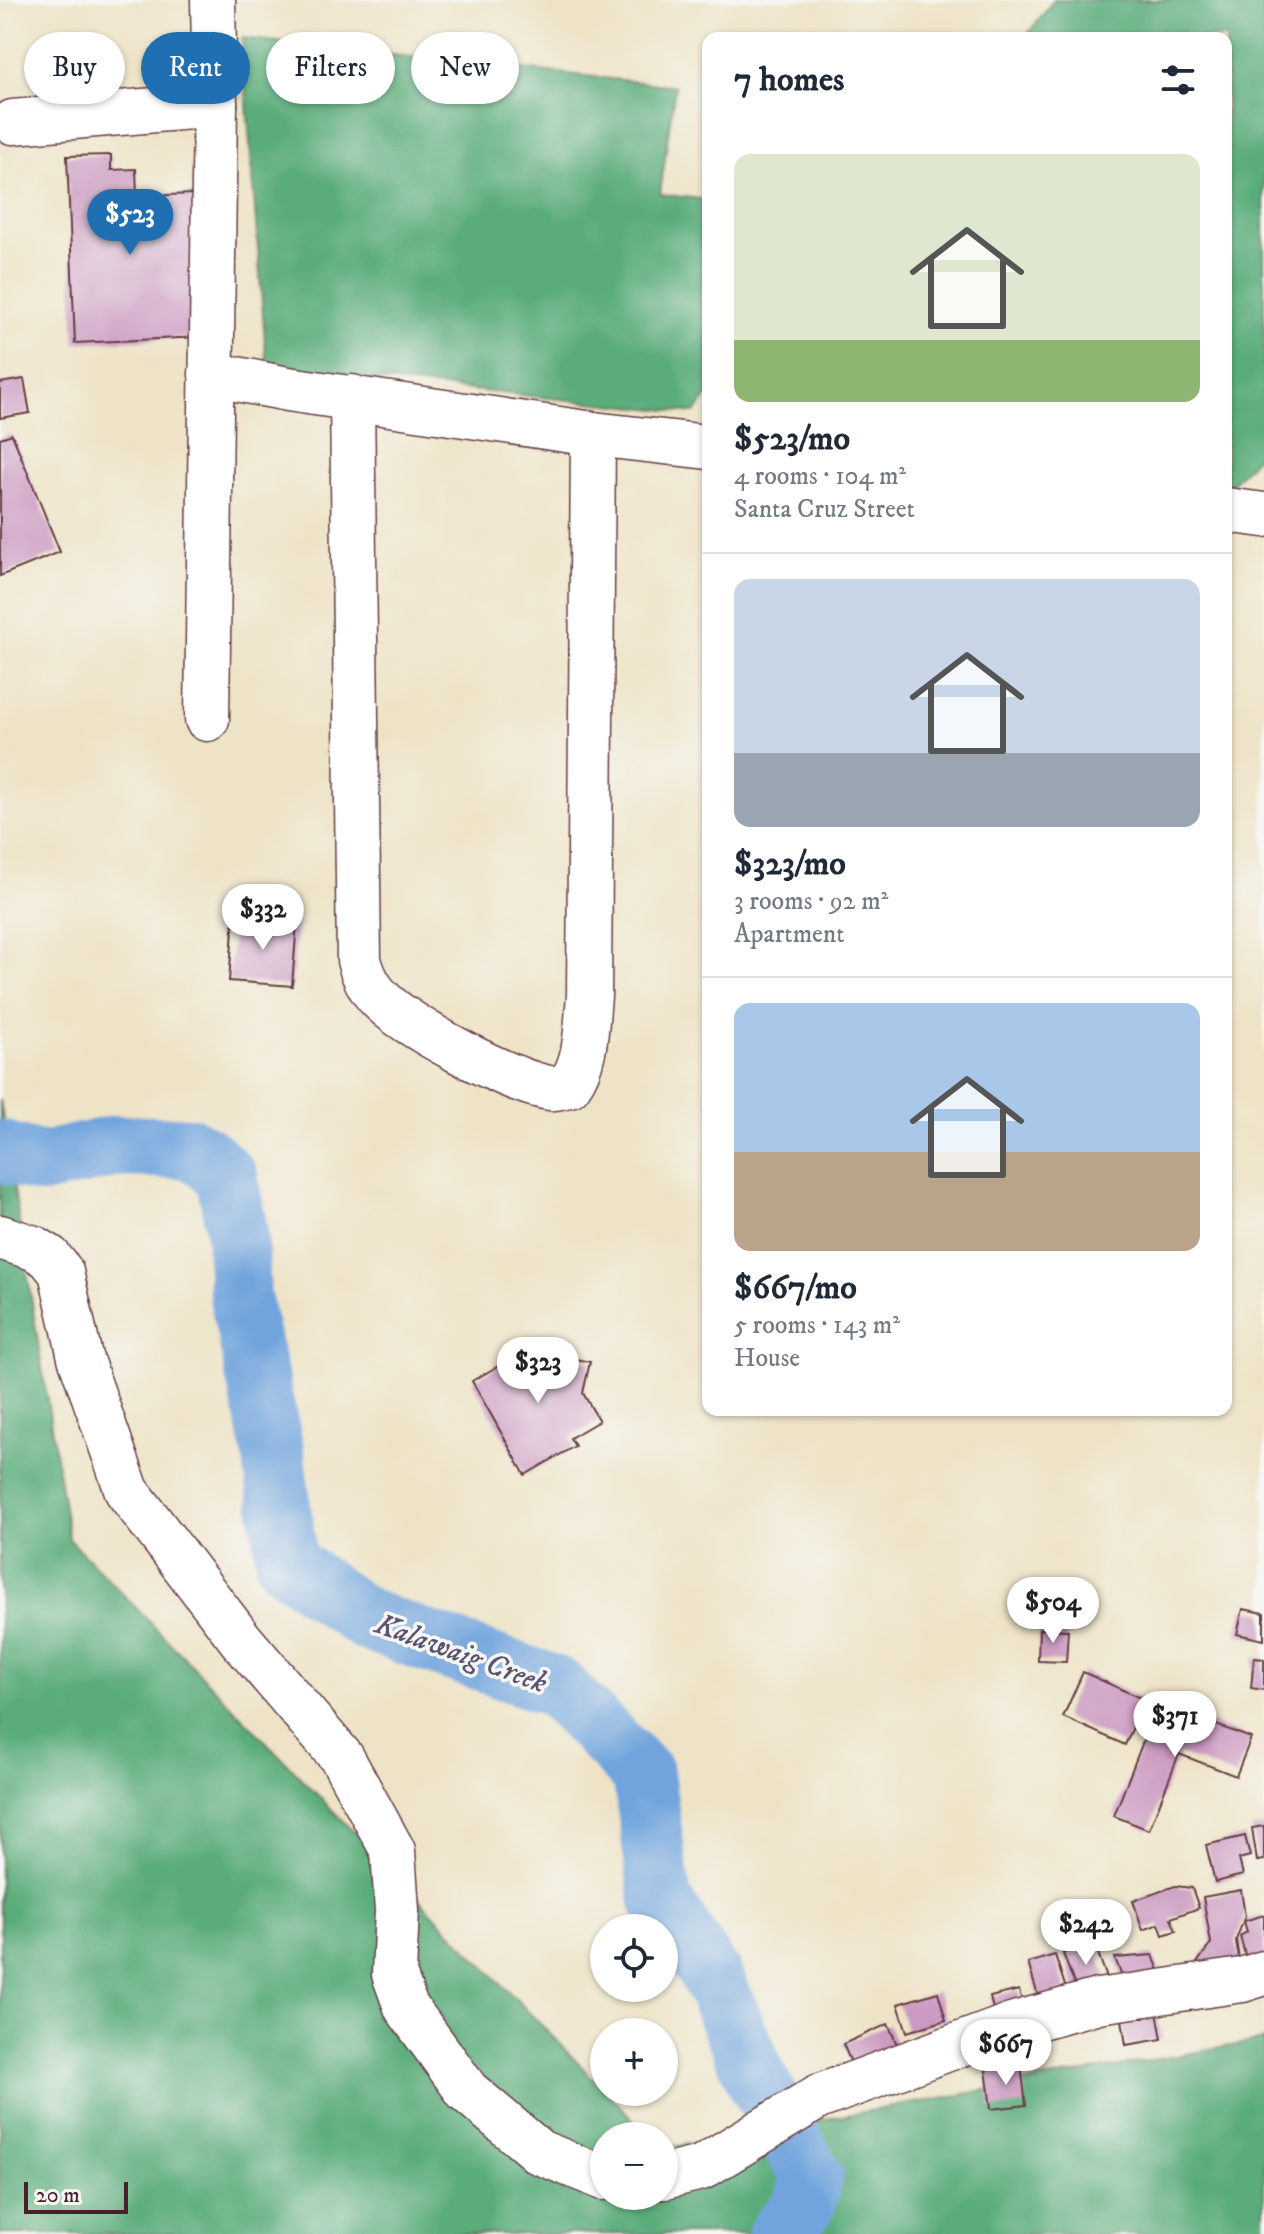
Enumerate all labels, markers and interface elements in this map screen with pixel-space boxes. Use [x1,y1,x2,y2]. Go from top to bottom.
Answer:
chip: Buy [24,32,125,104]
chip: Rent [141,32,250,104]
chip: Filters [266,32,395,104]
chip: New [411,32,519,104]
icon: filters [1156,58,1200,102]
text: 7 homes [734,59,844,101]
pin: $523 [83,189,177,257]
text: $523 [105,198,155,231]
icon: home [895,206,1039,350]
text: $523/mo [734,418,850,460]
text: 4 rooms · 104 m² [734,460,906,493]
text: Santa Cruz Street [734,493,915,526]
icon: home [895,631,1039,775]
text: $323/mo [734,843,846,885]
pin: $332 [216,884,310,952]
text: 3 rooms · 92 m² [734,885,888,918]
text: $332 [240,893,286,926]
text: Apartment [734,918,845,951]
icon: home [895,1055,1039,1199]
text: $667/mo [734,1267,857,1309]
text: 5 rooms · 143 m² [734,1309,900,1342]
pin: $323 [491,1337,585,1405]
text: House [734,1342,800,1375]
text: $323 [515,1346,561,1379]
pin: $504 [1006,1577,1100,1645]
text: $504 [1025,1586,1081,1619]
water label: Kalawaig Creek [369,1606,552,1702]
pin: $371 [1128,1691,1222,1759]
text: $371 [1151,1700,1199,1733]
pin: $242 [1039,1899,1133,1967]
text: $242 [1059,1908,1113,1941]
map controls [590,1914,678,2210]
button: locate [590,1914,678,2002]
button: + [590,2018,678,2106]
pin: $667 [959,2019,1053,2087]
text: $667 [979,2028,1033,2061]
button: − [590,2122,678,2210]
scale bar [24,2178,128,2214]
text: 20 m [36,2182,80,2209]

